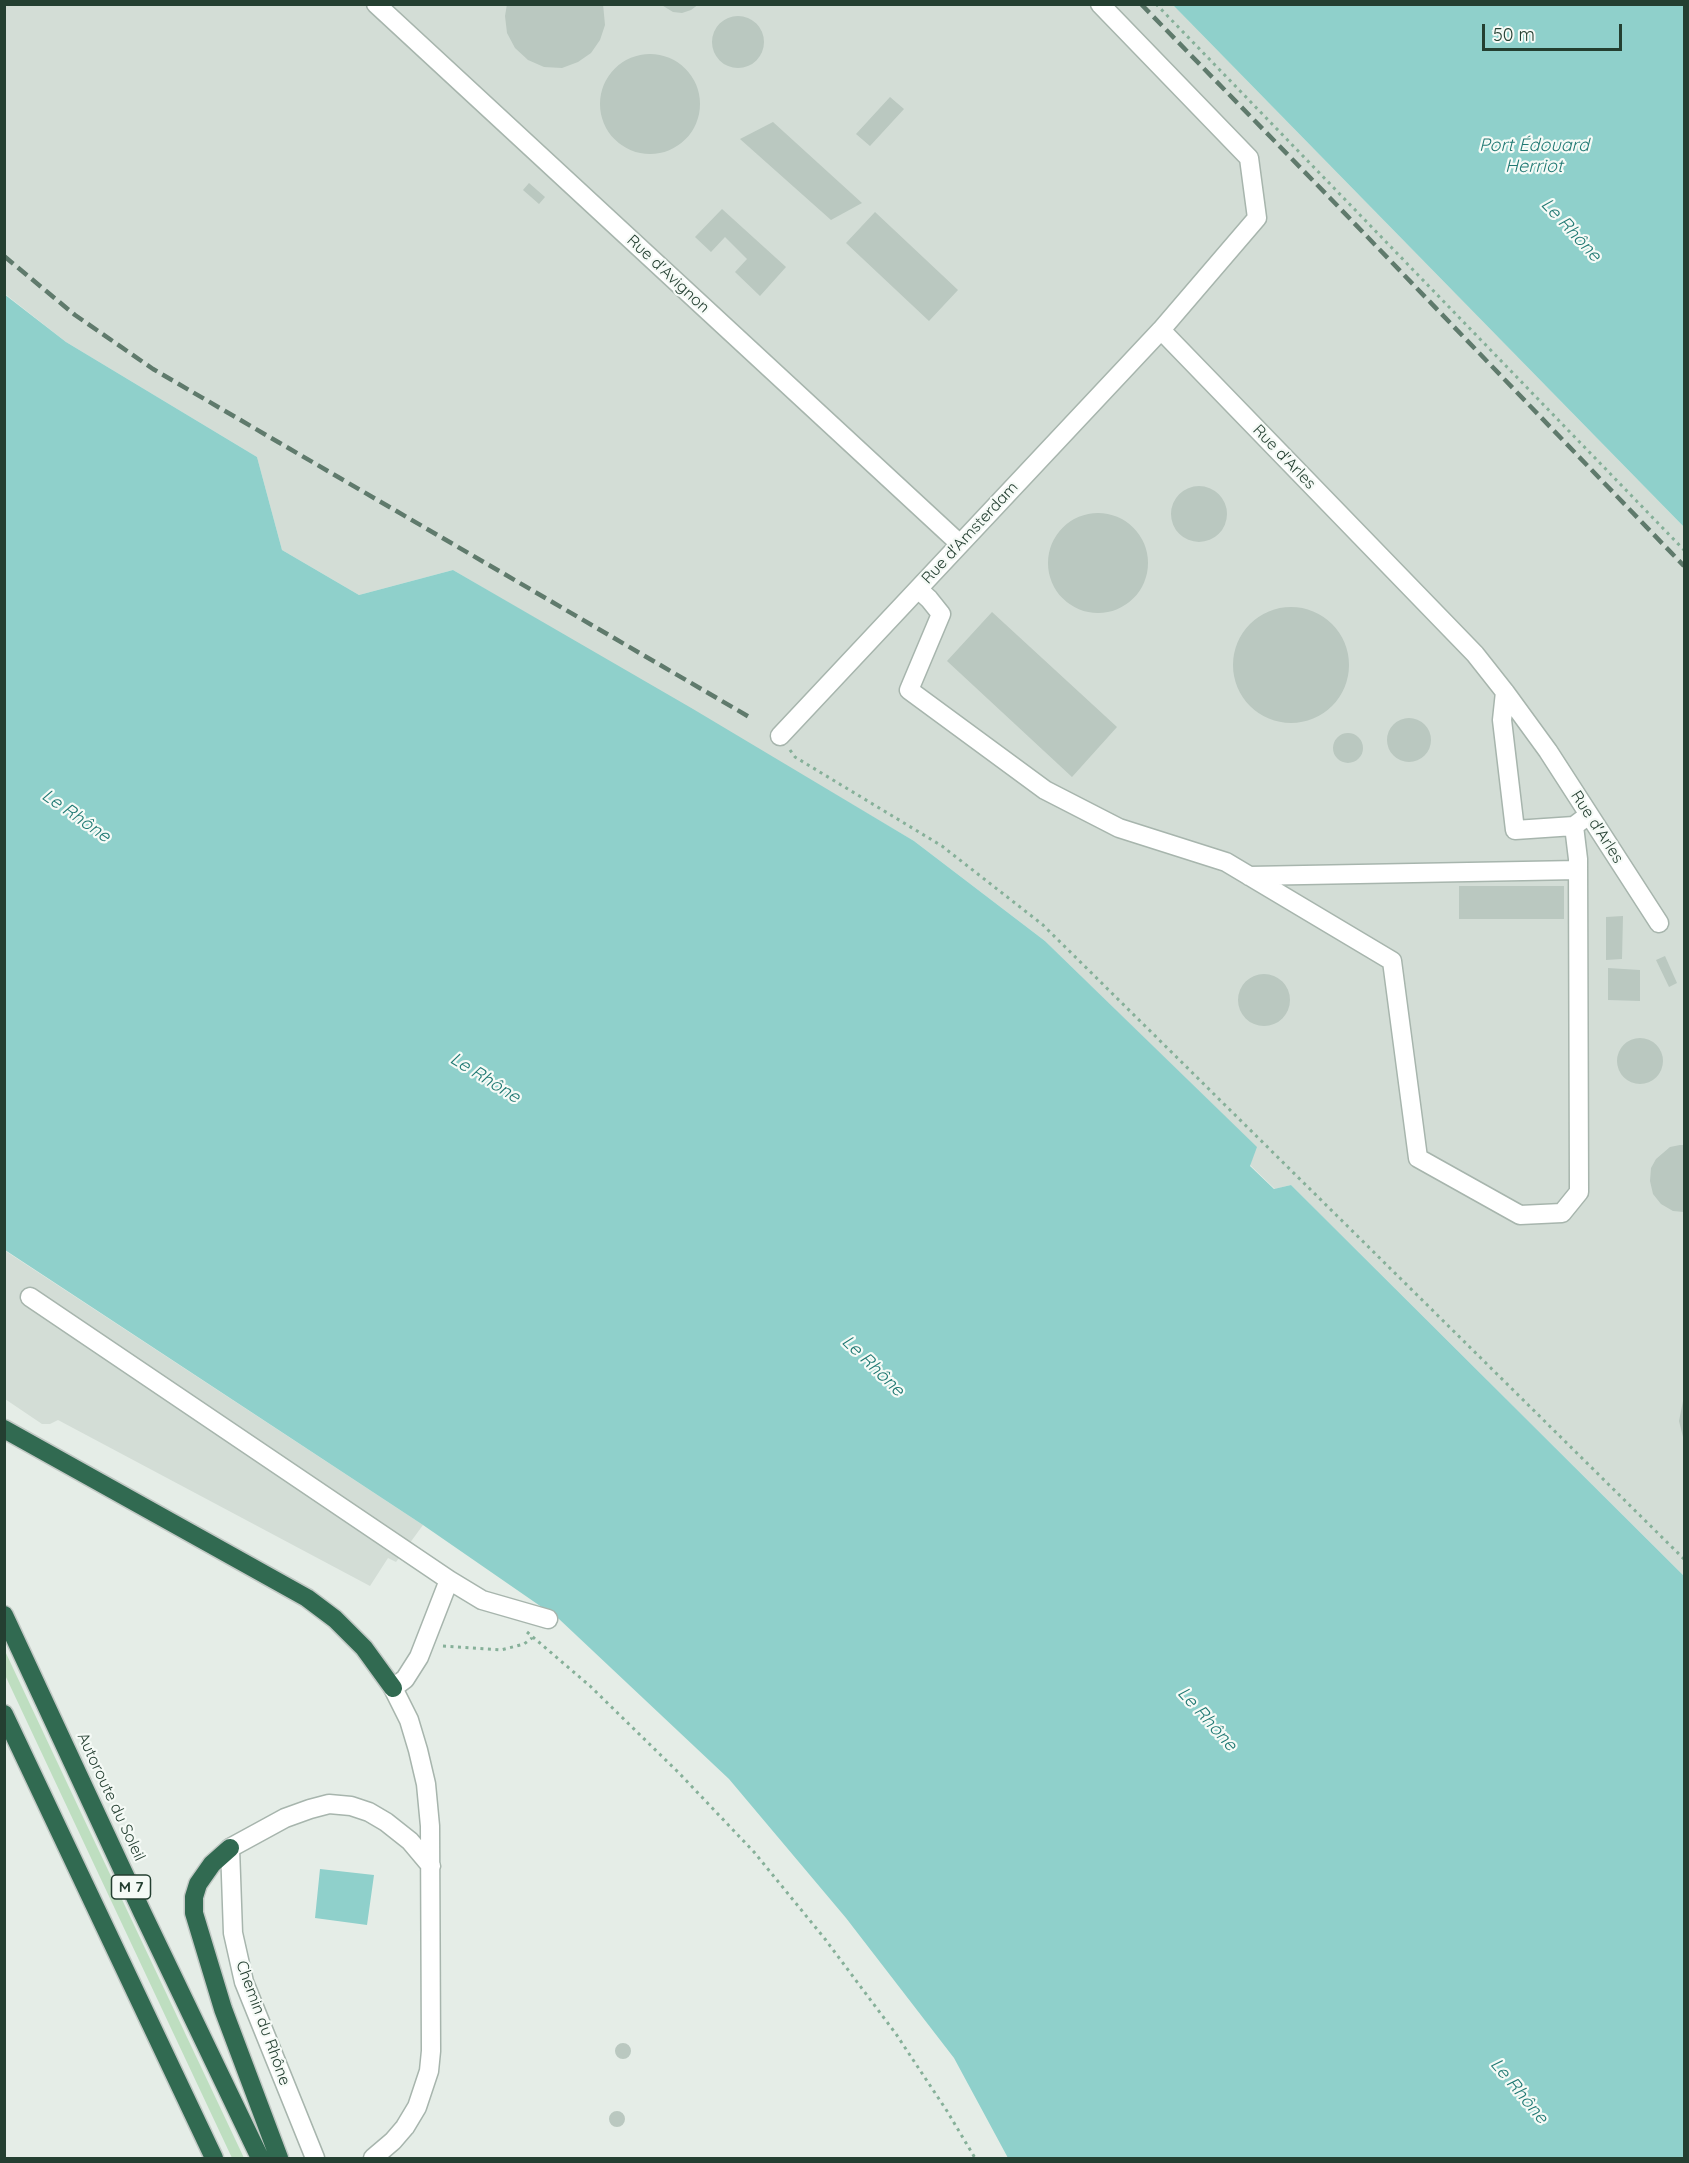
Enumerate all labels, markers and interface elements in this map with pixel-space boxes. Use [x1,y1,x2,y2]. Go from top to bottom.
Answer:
scale bar [1485,12,1624,50]
text: 50 m [1493,23,1535,46]
water label: Port Édouard Herriot [1479,135,1589,178]
water label: Le Rhône [1536,194,1606,266]
street label: Rue d'Avignon [623,231,713,317]
street label: Rue d'Arles [1248,421,1320,493]
street label: Rue d'Amsterdam [918,478,1022,588]
water label: Le Rhône [38,785,114,847]
street label: Rue d'Arles [1567,787,1627,867]
water label: Le Rhône [446,1048,524,1108]
water label: Le Rhône [837,1331,909,1401]
water label: Le Rhône [1173,1683,1241,1755]
street label: Autoroute du Soleil [73,1730,149,1864]
road number: M 7 [112,1875,150,1899]
street label: Chemin du Rhône [232,1958,294,2088]
water label: Le Rhône [1486,2054,1552,2128]

